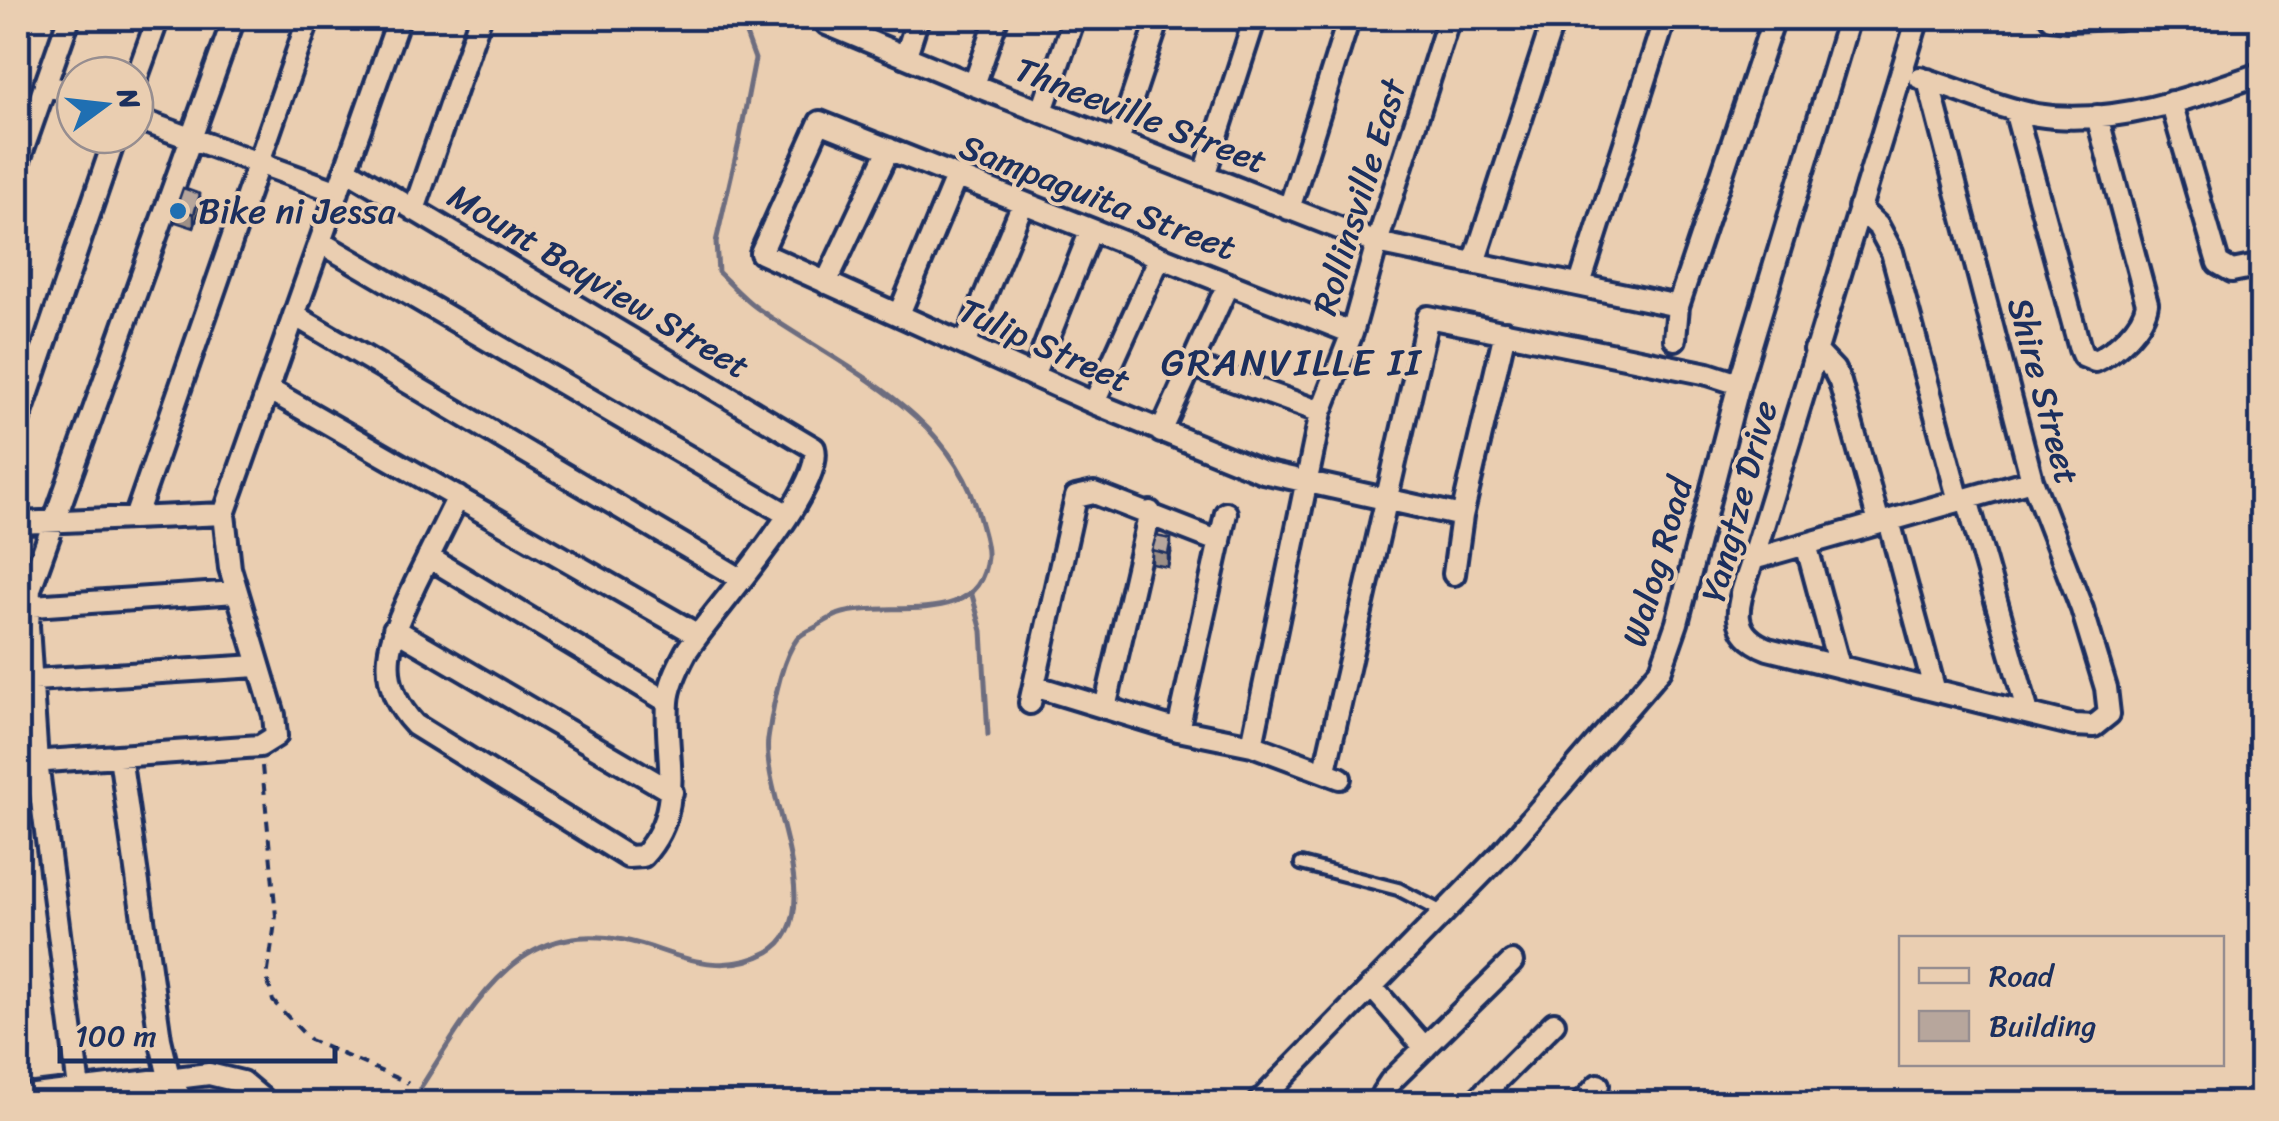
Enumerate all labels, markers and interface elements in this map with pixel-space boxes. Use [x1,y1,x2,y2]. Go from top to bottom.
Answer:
street label: Thneeville Street [1006,38,1276,192]
north arrow [55,55,155,155]
street label: Rollinsville East [1294,69,1425,323]
text: N [102,82,155,115]
street label: Sampaguita Street [950,116,1246,278]
street label: Mount Bayview Street [436,166,762,396]
place label: Bike ni Jessa [198,180,396,242]
marker: Bike ni Jessa [167,200,189,222]
street label: Tulip Street [949,279,1141,411]
street label: Shire Street [1989,290,2099,492]
district label: GRANVILLE II [1161,329,1423,396]
street label: Yangtze Drive [1682,393,1796,609]
street label: Walog Road [1603,468,1711,654]
legend [1899,936,2224,1066]
text: Road [1989,949,2056,1003]
text: Building [1989,999,2096,1053]
scale bar [60,1001,335,1063]
text: 100 m [75,1009,157,1063]

